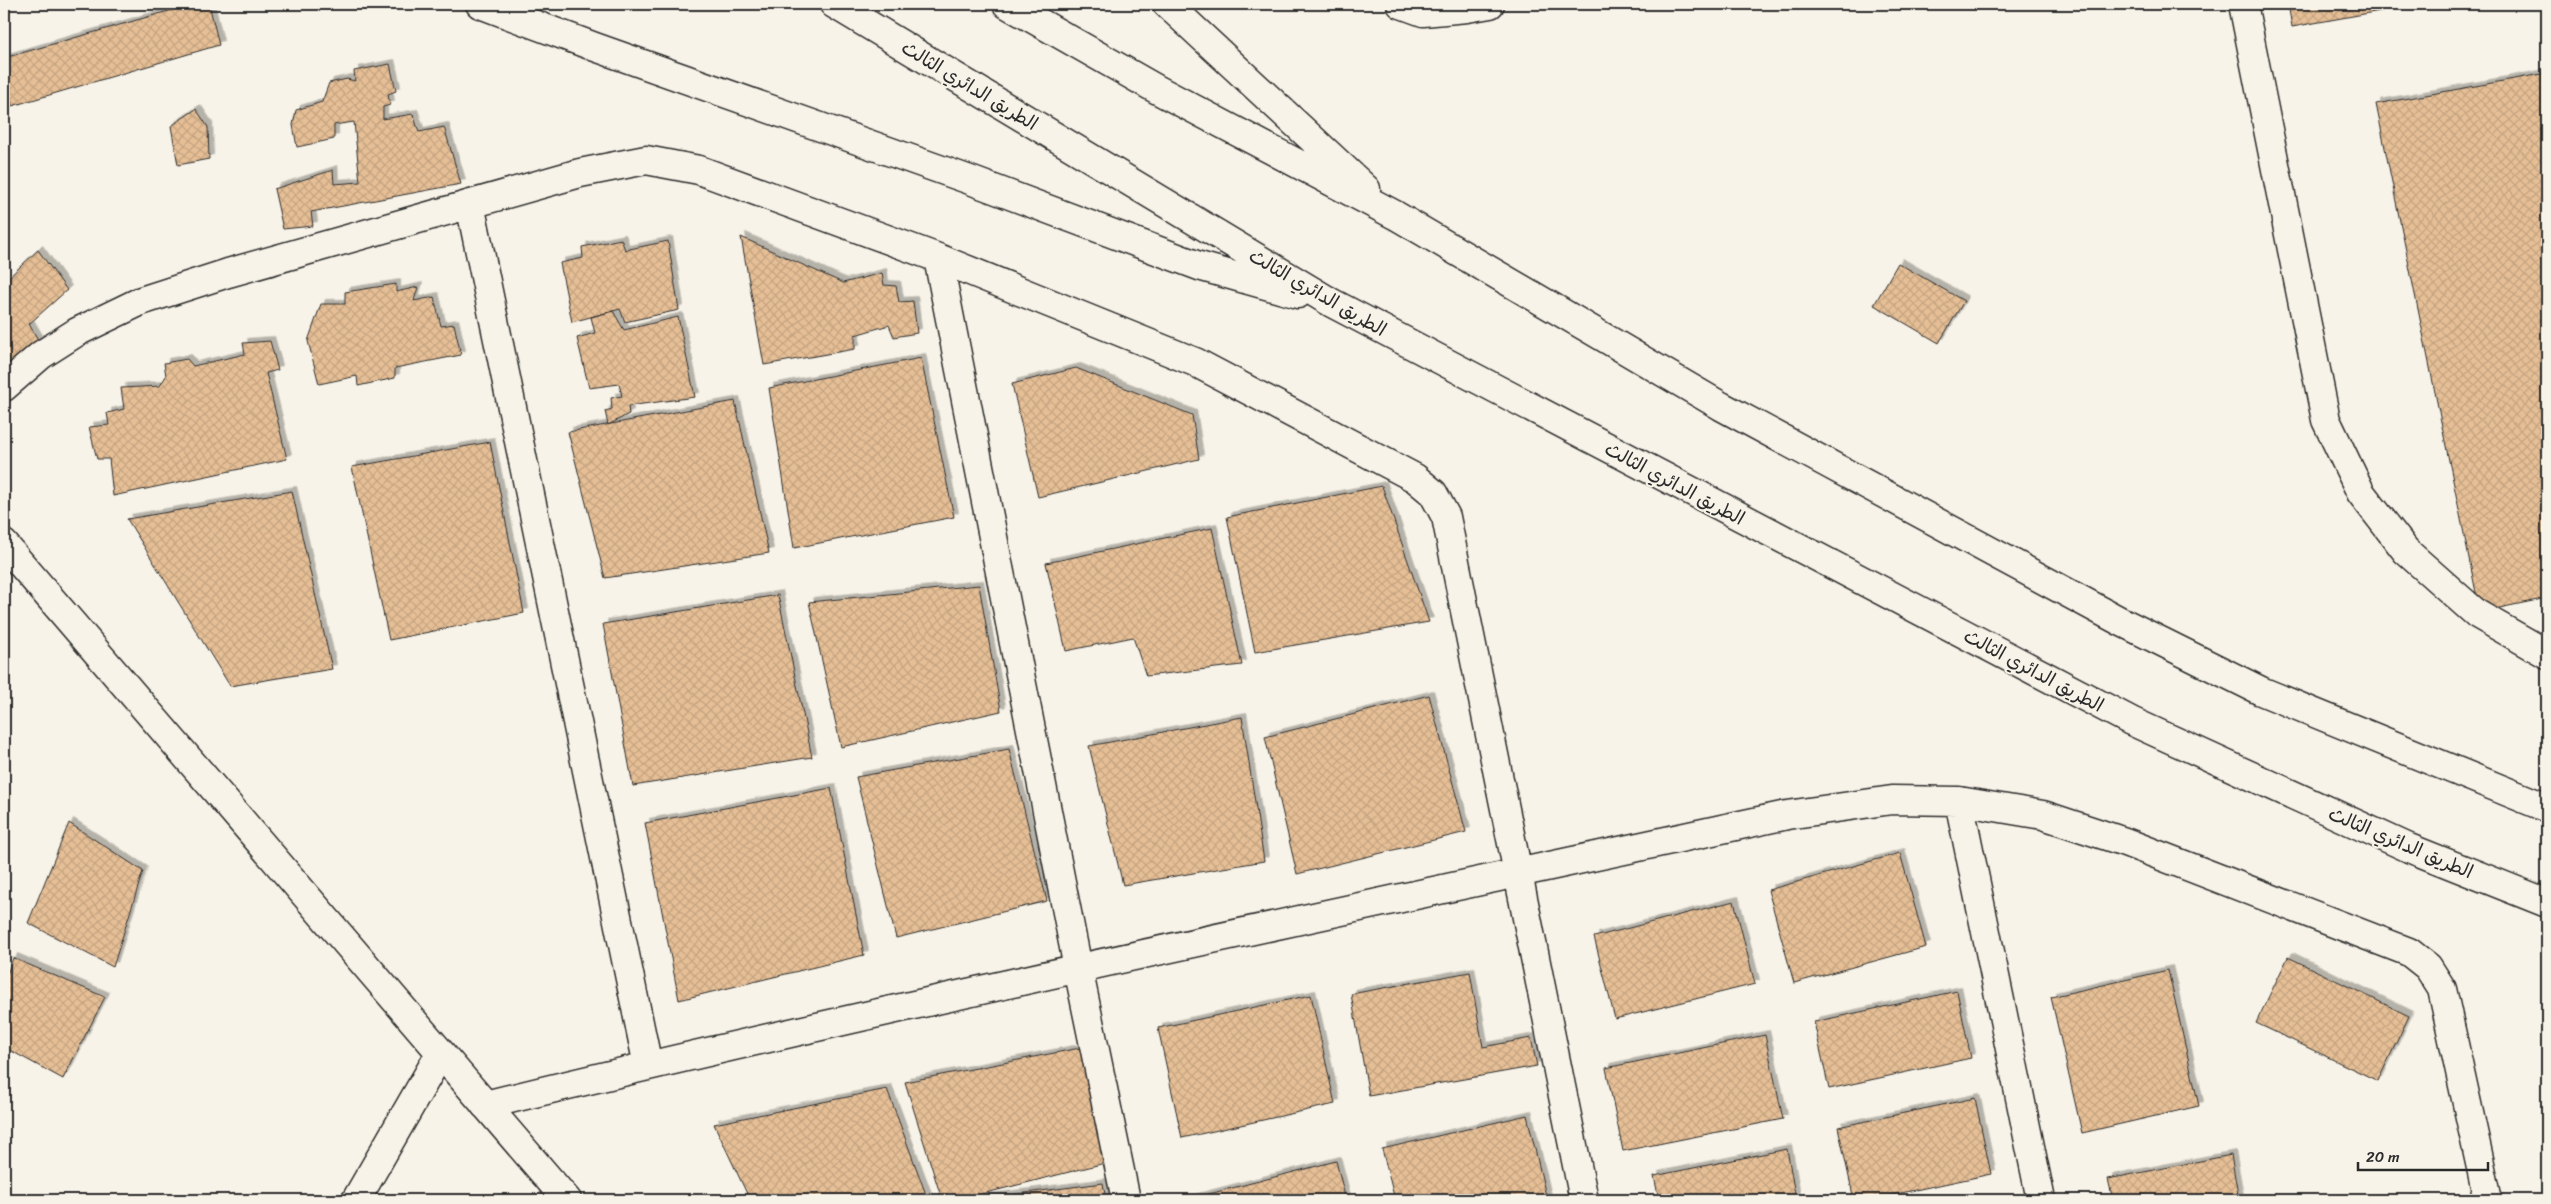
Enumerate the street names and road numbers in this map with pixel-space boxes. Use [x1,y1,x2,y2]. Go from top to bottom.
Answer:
street label: الطريق الدائري الثالث [895,31,1045,139]
street label: الطريق الدائري الثالث [1242,239,1393,345]
street label: الطريق الدائري الثالث [1599,432,1751,534]
street label: الطريق الدائري الثالث [1958,619,2110,721]
street label: الطريق الدائري الثالث [2323,797,2479,888]

